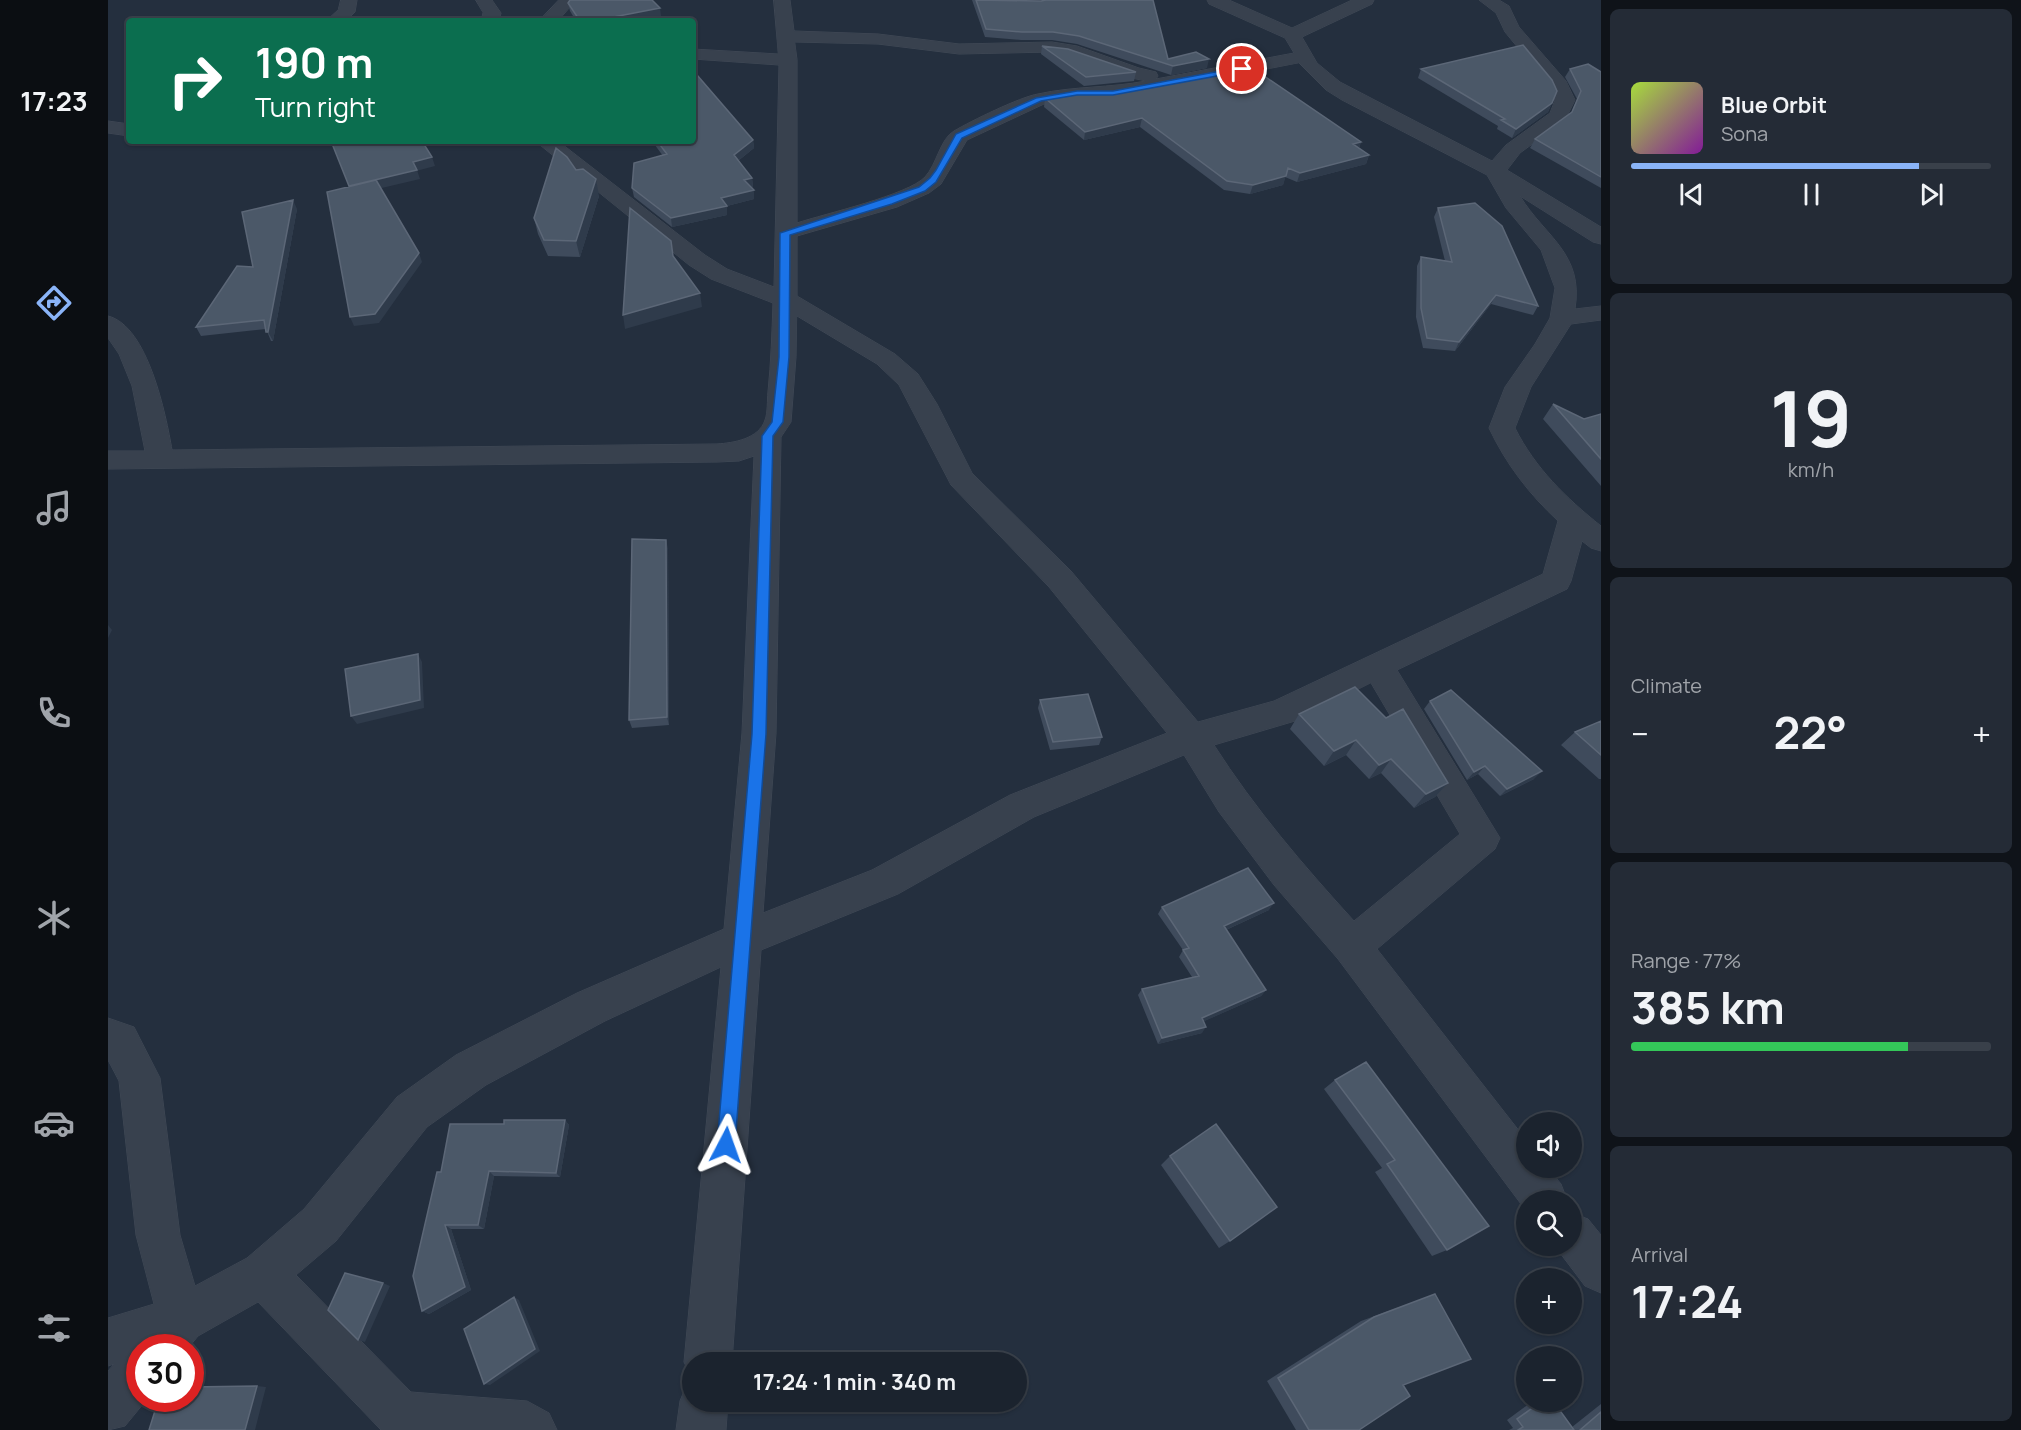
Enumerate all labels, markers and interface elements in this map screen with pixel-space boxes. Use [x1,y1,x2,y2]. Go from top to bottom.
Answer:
text: 190 m [255,33,373,91]
icon: right [156,42,234,120]
pin [1216,43,1267,94]
icon: arrive [1225,52,1258,85]
text: 17:23 [20,82,88,119]
text: Turn right [255,88,376,125]
text: Blue Orbit [1721,90,1827,120]
text: Sona [1721,120,1768,147]
icon: previous [1675,178,1708,211]
icon: pause [1795,178,1828,211]
icon: next [1915,178,1948,211]
icon: directions [33,282,75,324]
text: 19 [1770,364,1852,470]
text: km/h [1788,456,1834,483]
icon: music [33,487,75,529]
text: Climate [1631,672,1702,699]
icon: phone [33,692,75,734]
text: 22° [1773,701,1847,763]
text: − [1631,711,1649,756]
text: + [1972,711,1991,756]
icon: climate [33,897,75,939]
text: Range · 77% [1631,947,1741,974]
text: 385 km [1631,976,1785,1038]
icon: car [33,1102,75,1144]
map controls [1516,1112,1582,1412]
button: sound [1516,1112,1582,1178]
position arrow [694,1113,758,1177]
button: search [1516,1190,1582,1256]
text: Arrival [1631,1241,1688,1268]
button: + [1516,1268,1582,1334]
text: 17:24 [1631,1270,1743,1332]
icon: filters [33,1307,75,1349]
speed limit sign: 30 [126,1334,204,1412]
button: − [1516,1346,1582,1412]
text: 17:24 · 1 min · 340 m [753,1367,956,1397]

